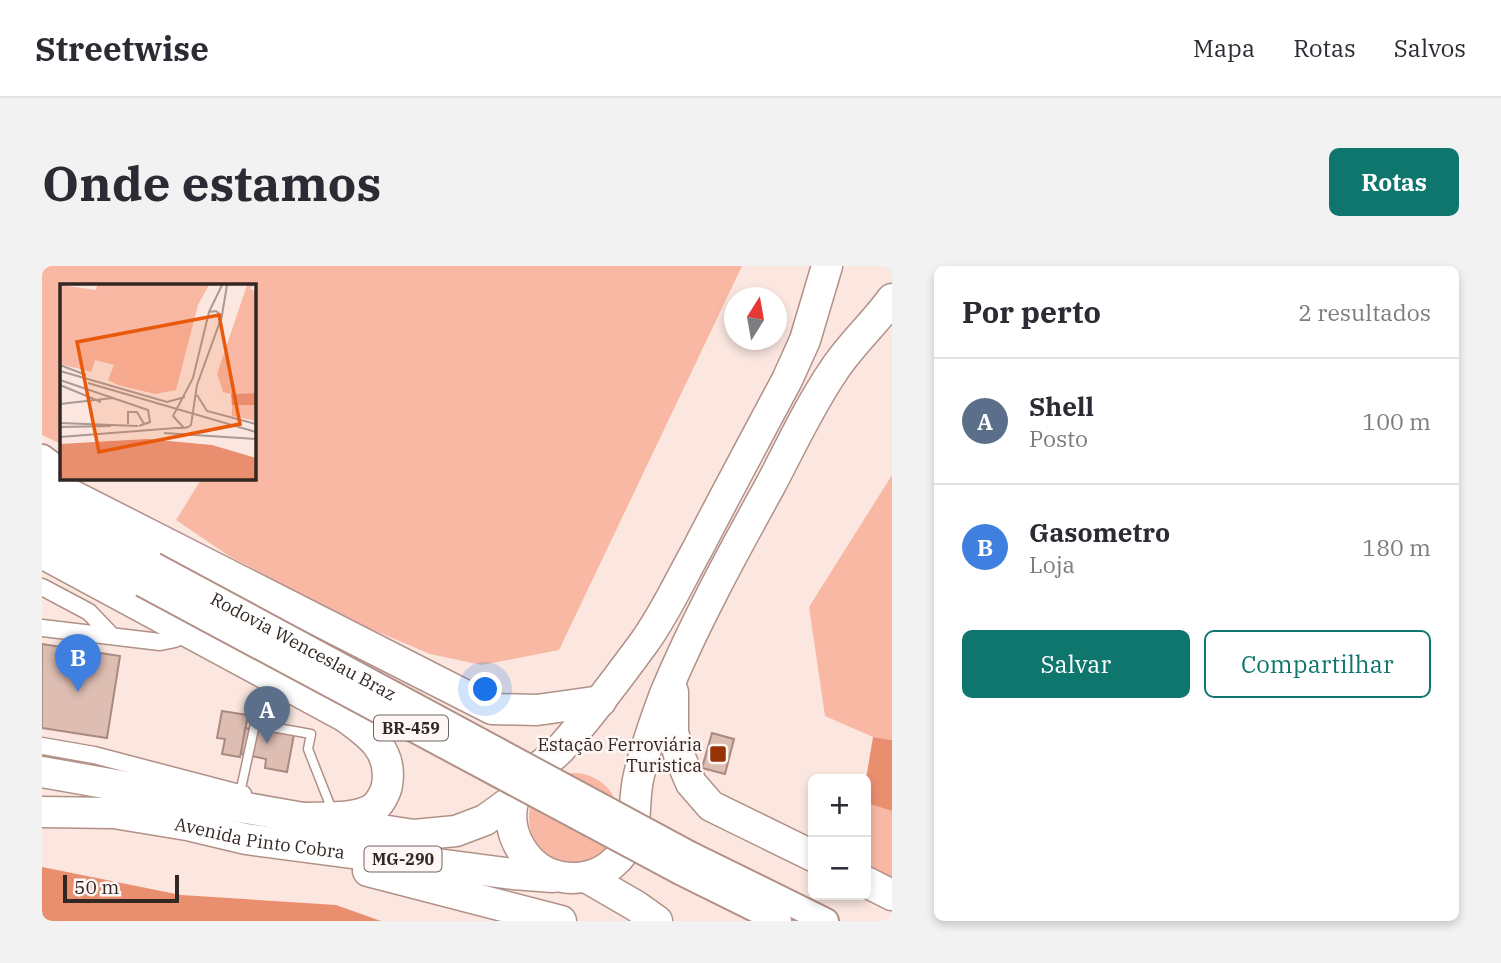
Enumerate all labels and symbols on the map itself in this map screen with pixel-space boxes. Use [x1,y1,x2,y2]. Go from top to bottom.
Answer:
inset map [60,284,256,480]
north arrow [724,287,787,350]
street label: Rodovia Wenceslau Braz [207,586,400,705]
pin: B [55,634,101,692]
your location [468,672,502,706]
pin: A [244,686,290,744]
road number: BR-459 [374,715,448,741]
place label: Estação Ferroviária Turistica [538,733,702,777]
marker: Estação Ferroviária Turistica [708,744,728,764]
street label: Avenida Pinto Cobra [173,812,346,863]
road number: MG-290 [364,846,442,872]
scale bar [63,872,178,904]

